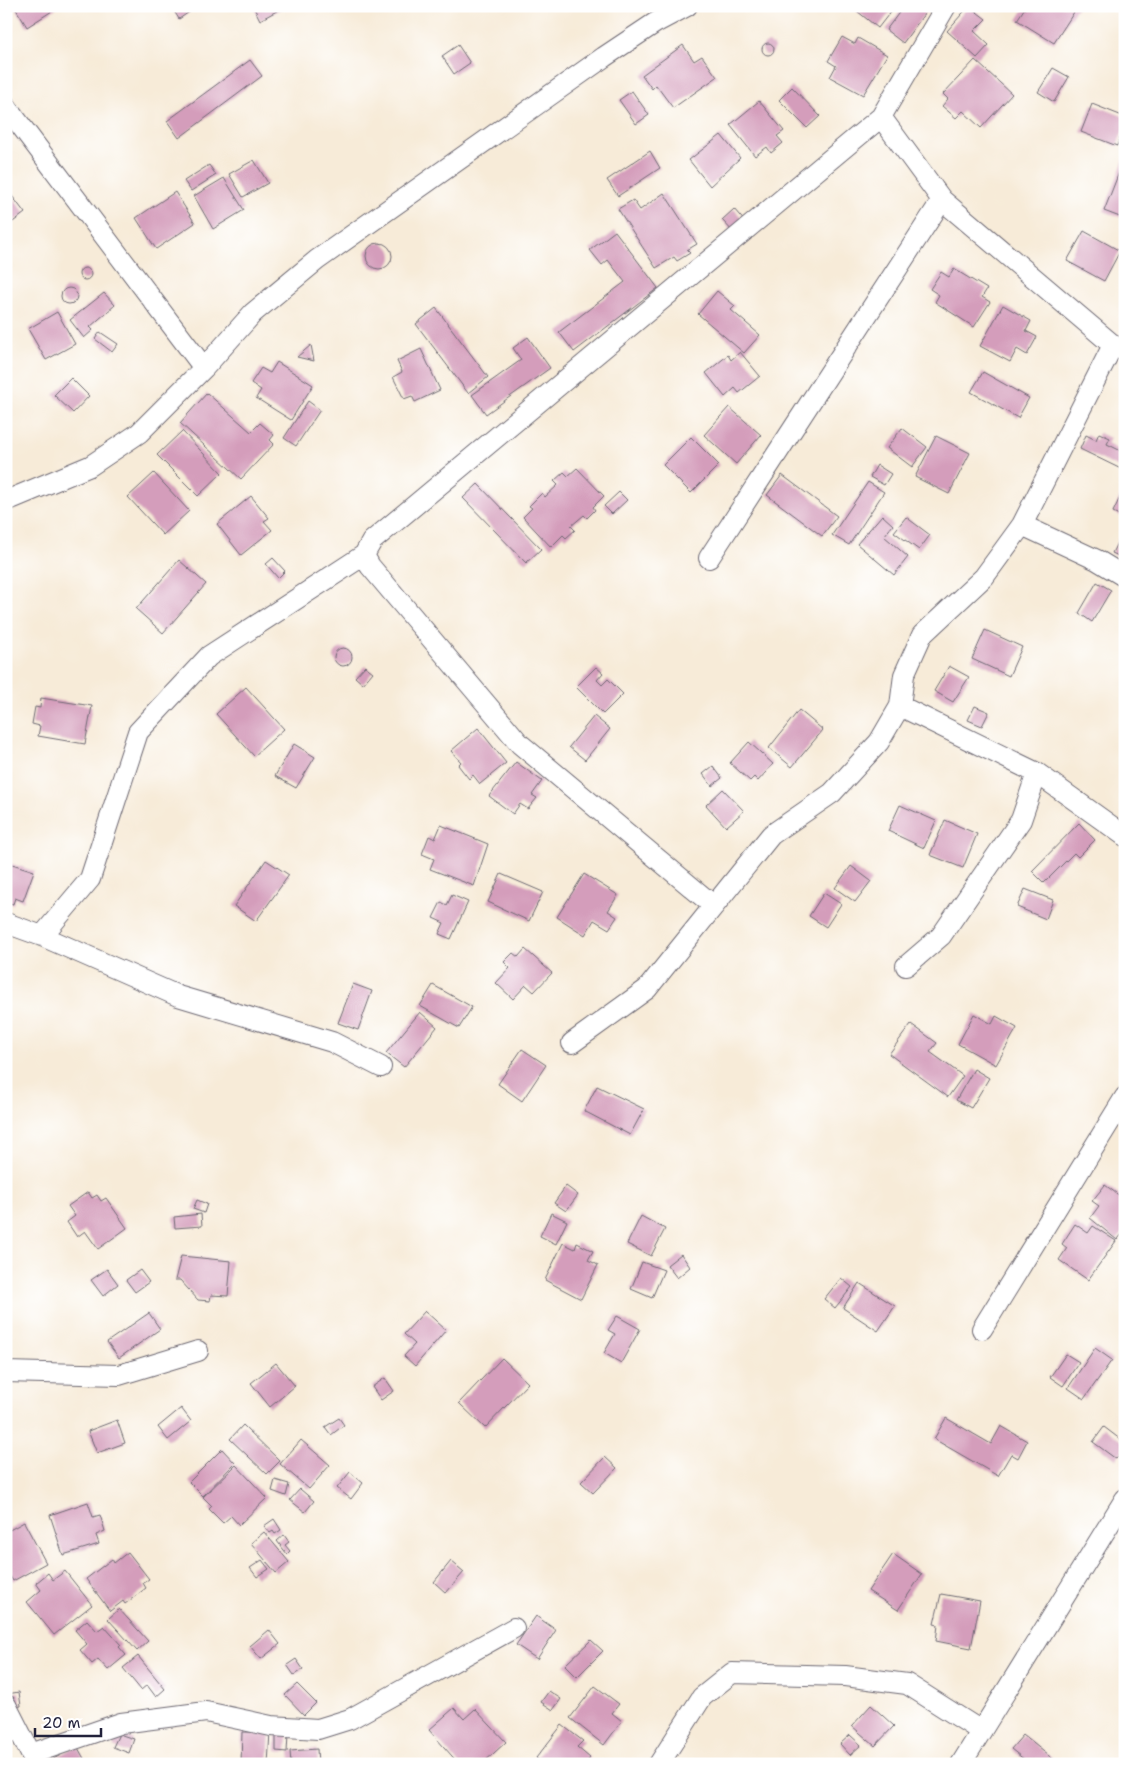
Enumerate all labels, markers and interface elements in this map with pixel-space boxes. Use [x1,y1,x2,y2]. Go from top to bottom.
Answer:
scale bar [35,1705,101,1737]
text: 20 m [42,1713,81,1733]

